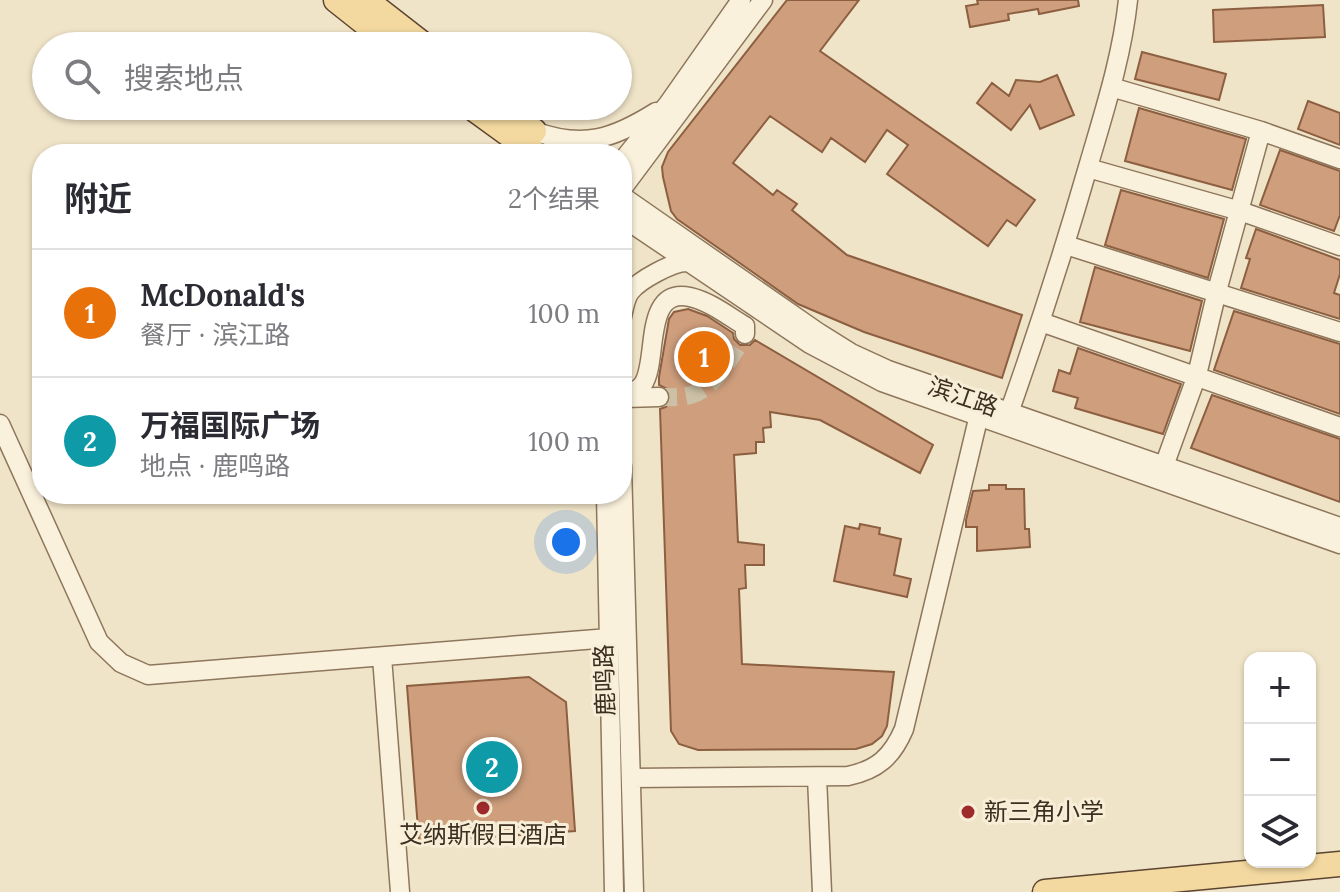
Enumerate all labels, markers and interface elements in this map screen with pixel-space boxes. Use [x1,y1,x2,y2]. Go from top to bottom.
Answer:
search box [32,32,632,120]
icon: search [60,54,104,98]
text: 搜索地点 [124,59,244,97]
text: 附近 [64,177,132,220]
text: 2个结果 [508,182,600,215]
text: McDonald's [140,276,305,314]
text: 1 [85,297,95,330]
text: 100 m [528,297,600,330]
text: 餐厅 · 滨江路 [140,318,290,351]
pin: 1 [678,327,730,387]
street label: 滨江路 [924,370,1002,423]
text: 万福国际广场 [140,406,320,444]
text: 2 [83,425,97,458]
text: 100 m [528,425,600,458]
text: 地点 · 鹿鸣路 [140,449,290,482]
your location [546,522,586,562]
street label: 鹿鸣路 [588,643,621,717]
map controls [1244,652,1316,868]
button: + [1244,652,1316,724]
button: − [1244,724,1316,796]
pin: 2 [466,737,518,797]
place label: 新三角小学 [984,796,1104,827]
button: layers [1244,796,1316,868]
marker: 艾纳斯假日酒店 [474,799,492,817]
marker: 新三角小学 [959,803,977,821]
place label: 艾纳斯假日酒店 [399,819,567,850]

